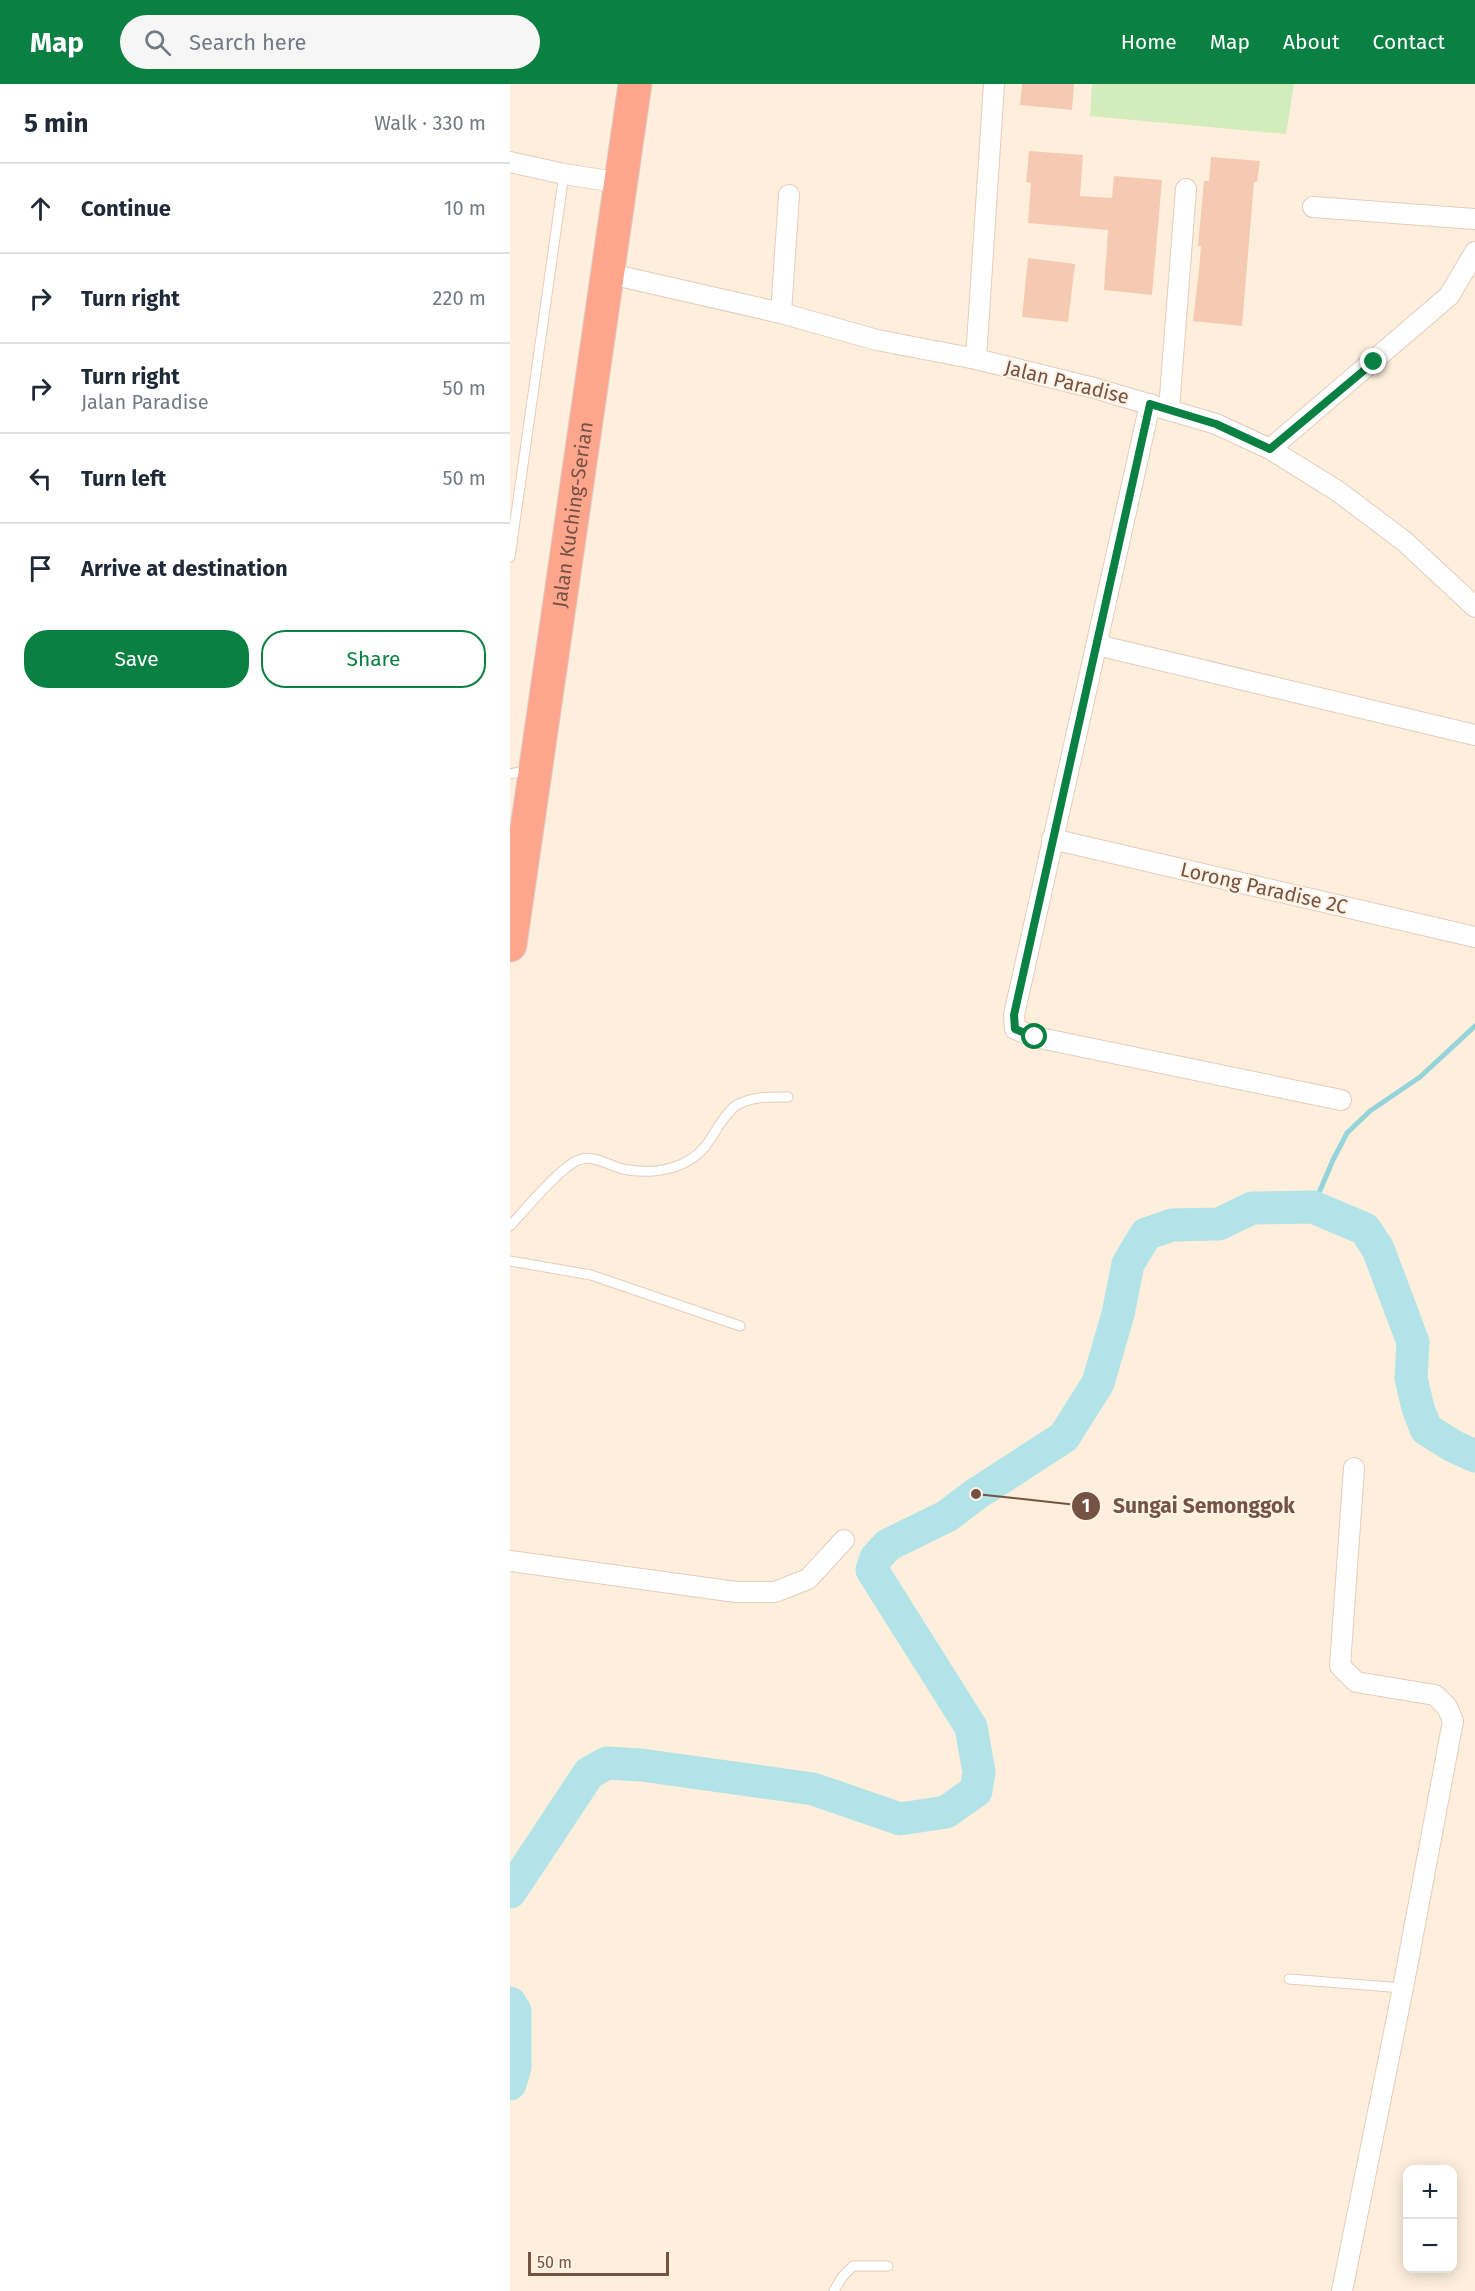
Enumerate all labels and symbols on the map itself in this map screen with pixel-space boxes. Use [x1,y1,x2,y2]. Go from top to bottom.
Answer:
route end [1360,348,1386,374]
street label: Jalan Paradise [1002,355,1132,409]
street label: Jalan Kuching-Serian [547,420,598,609]
street label: Lorong Paradise 2C [1178,857,1350,919]
route start [1021,1023,1047,1049]
callout: Sungai Semonggok [1071,1486,1307,1525]
text: Sungai Semonggok [1113,1493,1295,1519]
text: 1 [1082,1495,1090,1517]
scale bar [528,2249,669,2276]

